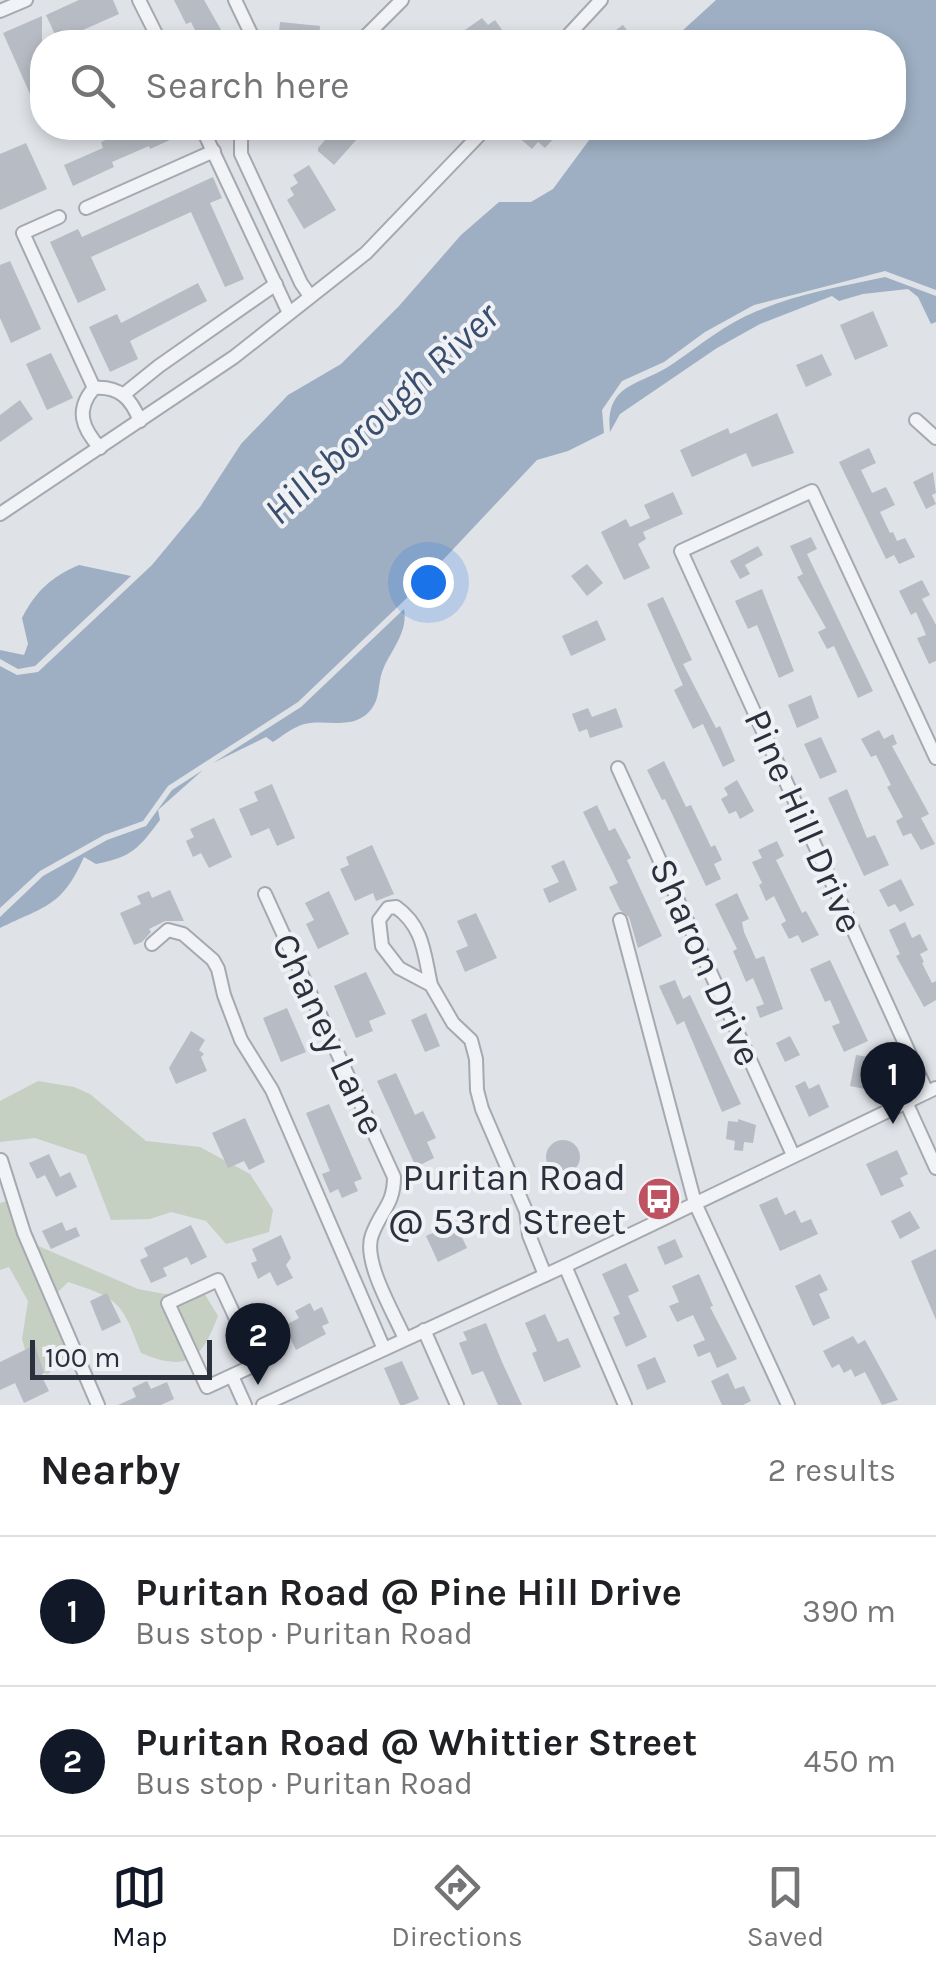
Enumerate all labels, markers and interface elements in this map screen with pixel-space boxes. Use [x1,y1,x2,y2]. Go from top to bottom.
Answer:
search box [30,30,906,140]
icon: search [65,58,120,113]
text: Search here [145,63,349,108]
water label: Hillsborough River [254,292,509,534]
your location [403,557,454,608]
street label: Pine Hill Drive [734,703,873,940]
street label: Sharon Drive [640,852,771,1073]
street label: Chaney Lane [262,926,395,1142]
pin: 1 [860,1042,926,1124]
place label: Puritan Road @ 53rd Street [388,1155,626,1244]
bus stop icon: Puritan Road @ 53rd Street [636,1176,682,1222]
pin: 2 [226,1302,290,1385]
scale bar [30,1335,212,1380]
text: 100 m [45,1341,120,1374]
text: Nearby [40,1445,180,1495]
text: 2 results [768,1452,896,1489]
text: Puritan Road @ Pine Hill Drive [135,1570,682,1615]
text: 1 [67,1593,78,1630]
text: 390 m [802,1593,896,1630]
text: Bus stop · Puritan Road [135,1615,473,1652]
text: Puritan Road @ Whittier Street [135,1720,697,1765]
text: 2 [63,1743,82,1780]
text: 450 m [804,1743,896,1780]
text: Bus stop · Puritan Road [135,1765,473,1802]
tab: Map [112,1860,167,1953]
tab: Directions [391,1860,523,1953]
tab: Saved [747,1860,824,1953]

